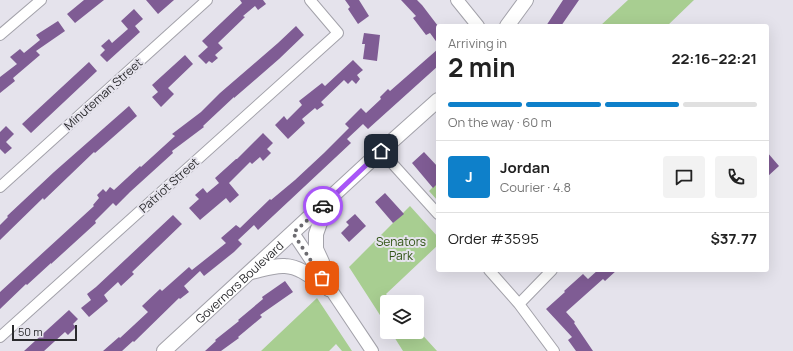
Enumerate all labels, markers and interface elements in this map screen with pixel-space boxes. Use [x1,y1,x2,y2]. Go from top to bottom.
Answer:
text: Arriving in [448,34,507,52]
text: 22:16–22:21 [672,48,757,69]
text: 2 min [448,49,516,85]
street label: Minuteman Street [60,54,146,134]
text: On the way · 60 m [448,113,552,131]
pin [364,134,398,168]
icon: home [370,140,392,162]
street label: Patriot Street [135,153,203,216]
button: chat [663,156,705,198]
button: phone [715,156,757,198]
text: Jordan [500,157,550,178]
text: J [465,166,473,187]
text: Courier · 4.8 [500,178,571,196]
courier [303,186,343,226]
icon: car [312,195,334,217]
text: Order #3595 [448,228,539,249]
text: $37.77 [710,228,757,249]
park label: Senators Park [376,233,426,264]
street label: Governors Boulevard [191,237,287,327]
pin [305,261,339,295]
icon: bag [311,267,333,289]
map controls [380,295,424,339]
button: layers [380,295,424,339]
scale bar [12,323,77,342]
text: 50 m [18,324,43,339]

